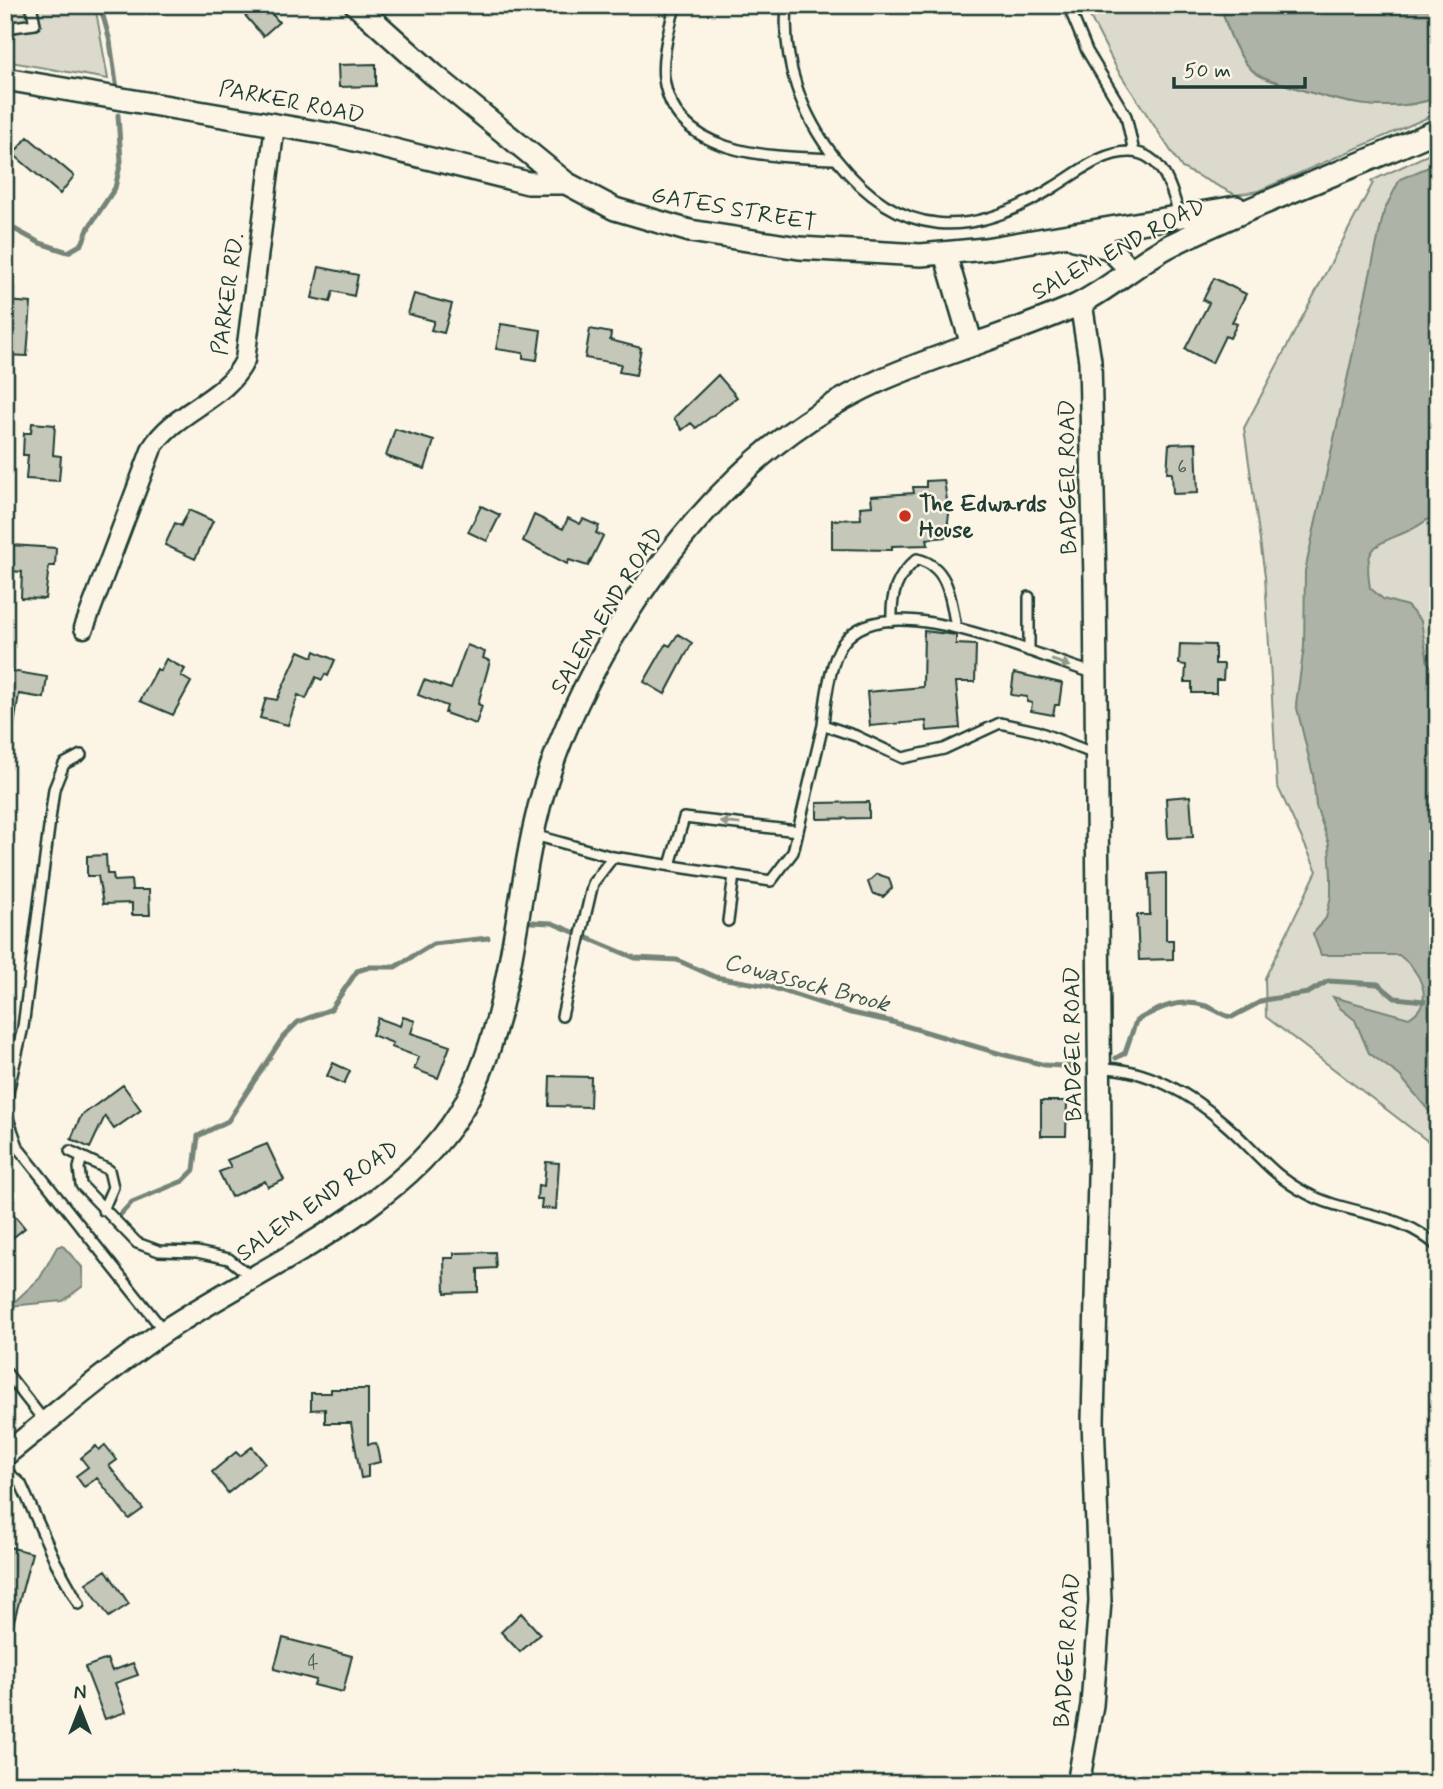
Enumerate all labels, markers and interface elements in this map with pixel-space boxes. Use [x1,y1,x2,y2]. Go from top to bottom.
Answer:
scale bar [1174,46,1305,90]
text: 50 m [1184,57,1231,85]
street label: PARKER ROAD [216,74,367,132]
street label: GATES STREET [649,181,819,239]
street label: SALEM END ROAD [1027,191,1211,308]
street label: PARKER RD. [206,231,252,357]
street label: BADGER ROAD [1053,399,1085,555]
house number: 6 [1177,455,1187,480]
place label: The Edwards House [919,490,1048,546]
marker: The Edwards House [897,508,913,524]
street label: SALEM END ROAD [544,522,671,700]
one-way arrow [1051,658,1072,669]
one-way arrow [719,817,741,828]
water label: Cowassock Brook [720,946,895,1021]
street label: BADGER ROAD [1058,966,1090,1122]
street label: SALEM END ROAD [231,1134,405,1269]
street label: BADGER ROAD [1048,1572,1088,1729]
house number: 4 [307,1651,319,1676]
north arrow [46,1674,116,1744]
text: N [74,1681,86,1706]

